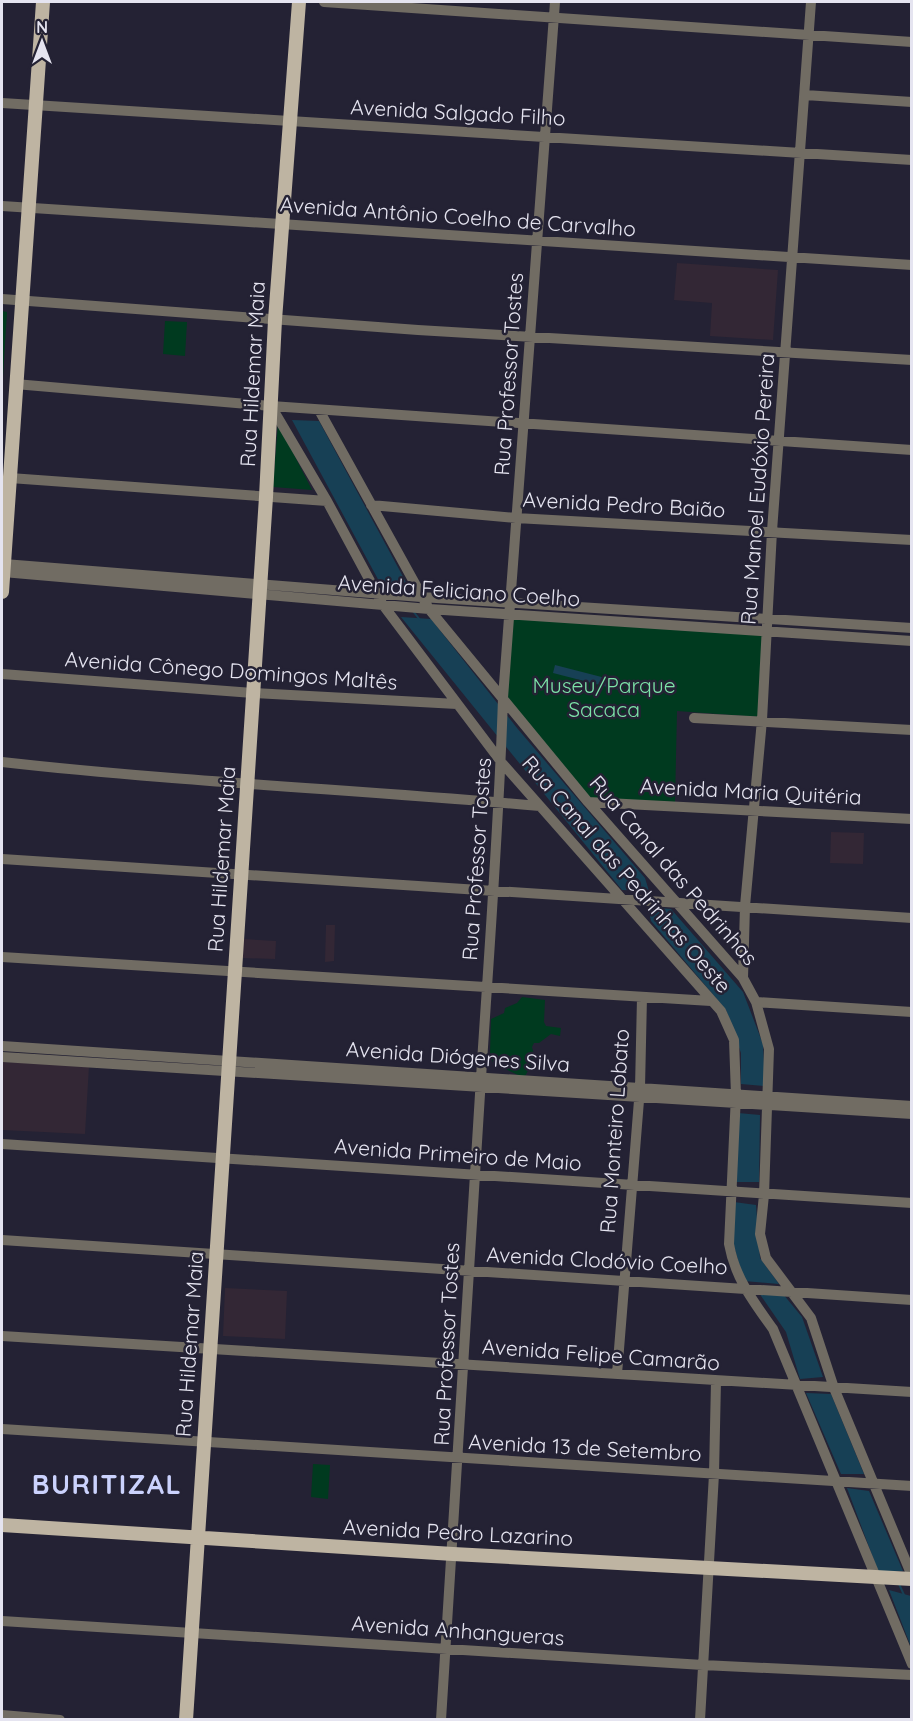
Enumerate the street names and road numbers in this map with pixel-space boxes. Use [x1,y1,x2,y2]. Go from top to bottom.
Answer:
street label: Avenida Salgado Filho [350,93,566,131]
street label: Avenida Antônio Coelho de Carvalho [279,191,637,241]
street label: Rua Professor Tostes [488,272,528,476]
street label: Rua Hildemar Maia [234,280,270,468]
street label: Rua Manoel Eudóxio Pereira [735,352,779,626]
street label: Avenida Pedro Baião [522,486,726,522]
street label: Avenida Feliciano Coelho [337,569,581,611]
street label: Avenida Cônego Domingos Maltês [64,645,398,695]
street label: Rua Canal das Pedrinhas Oeste [517,750,737,998]
street label: Rua Professor Tostes [456,757,496,961]
street label: Rua Hildemar Maia [202,765,240,953]
street label: Rua Canal das Pedrinhas [584,770,764,970]
street label: Avenida Maria Quitéria [640,772,862,810]
street label: Rua Monteiro Lobato [594,1028,634,1234]
street label: Avenida Diógenes Silva [345,1035,571,1077]
street label: Avenida Primeiro de Maio [333,1132,583,1176]
street label: Avenida Clodóvio Coelho [486,1241,728,1279]
street label: Rua Professor Tostes [428,1242,464,1446]
street label: Rua Hildemar Maia [170,1250,208,1438]
street label: Avenida Felipe Camarão [481,1333,721,1375]
street label: Avenida 13 de Setembro [468,1428,702,1466]
street label: Avenida Pedro Lazarino [342,1513,574,1551]
street label: Avenida Anhangueras [351,1610,565,1650]

